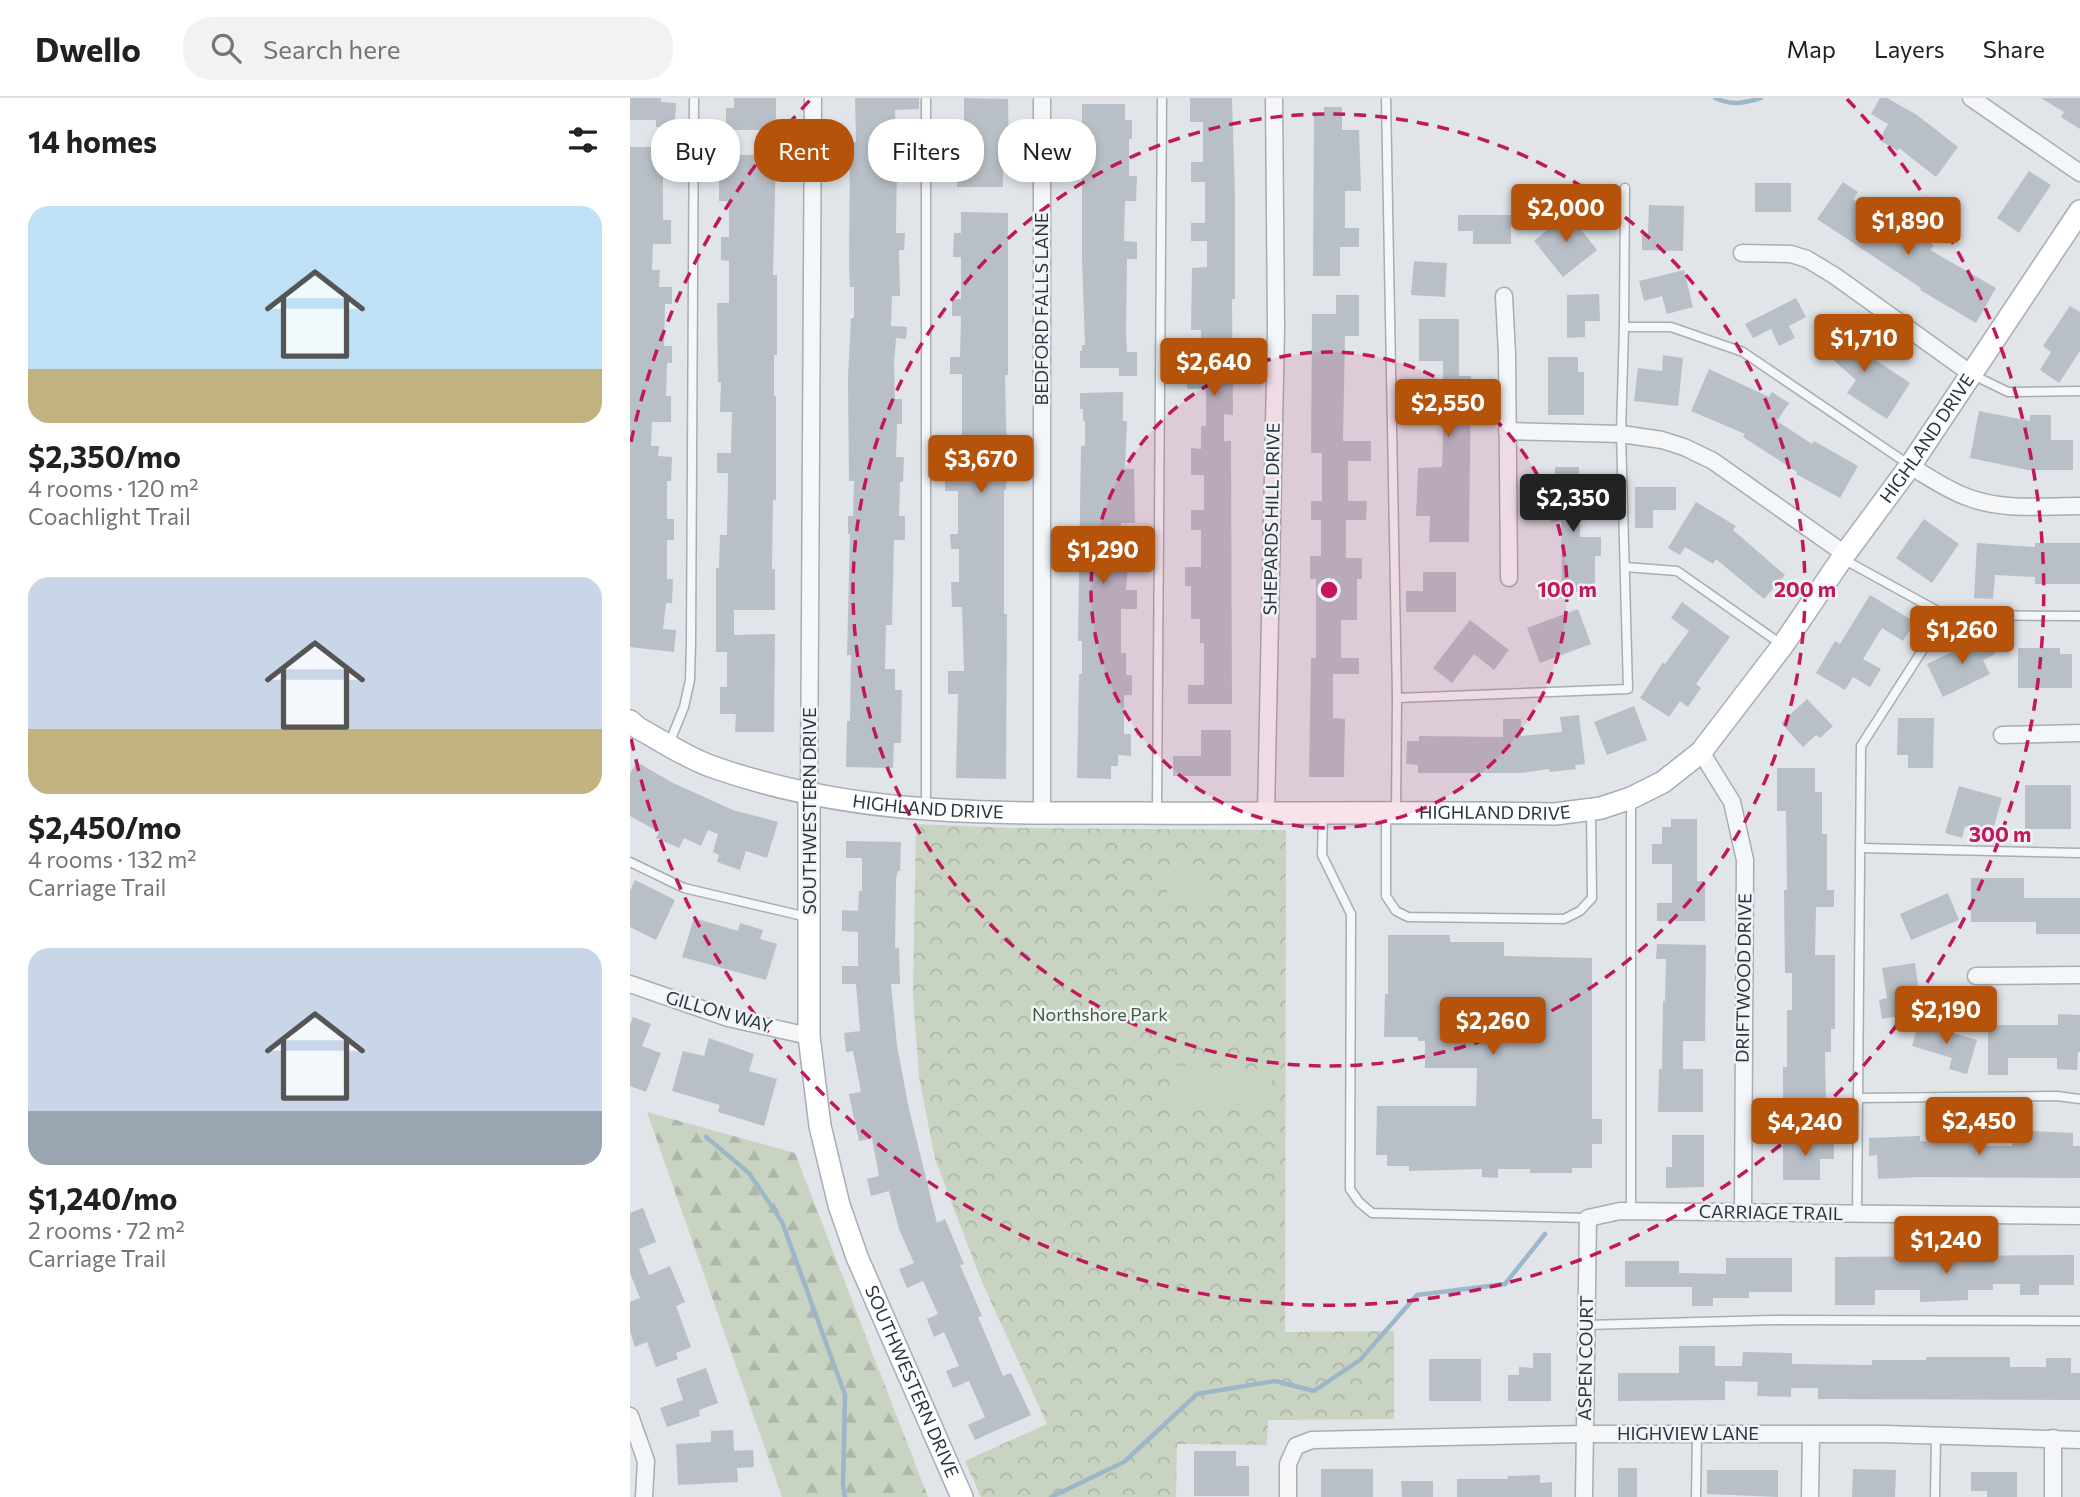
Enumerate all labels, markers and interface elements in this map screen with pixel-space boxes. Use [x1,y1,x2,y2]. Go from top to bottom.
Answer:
search box [183,17,673,80]
text: Dwello [35,28,141,69]
icon: search [207,29,245,67]
text: Search here [263,33,401,64]
text: Map [1787,34,1836,63]
text: Layers [1874,34,1945,63]
text: Share [1983,34,2045,63]
chip: Buy [651,119,740,182]
chip: Rent [754,119,854,182]
chip: Filters [868,119,984,182]
chip: New [998,119,1096,182]
icon: filters [564,121,602,159]
text: 14 homes [28,122,157,159]
pin: $2,000 [1509,184,1623,244]
text: $2,000 [1527,193,1605,221]
pin: $1,890 [1851,198,1965,257]
text: $1,890 [1872,206,1944,234]
street label: BEDFORD FALLS LANE [1030,213,1052,405]
icon: home [252,251,378,377]
pin: $1,710 [1807,314,1921,374]
text: $1,710 [1830,323,1898,351]
pin: $2,640 [1157,338,1271,398]
text: $2,640 [1176,347,1252,375]
street label: HIGHLAND DRIVE [1875,369,1978,507]
pin: $2,550 [1391,380,1505,439]
text: $2,550 [1411,388,1485,416]
street label: SHEPARDS HILL DRIVE [1258,422,1284,616]
pin: $3,670 [924,436,1038,495]
text: $2,350/mo [28,437,181,474]
text: $3,670 [944,444,1018,472]
text: 4 rooms · 120 m² [28,474,199,502]
pin: $2,350 [1516,474,1630,534]
text: $2,350 [1536,483,1610,511]
text: Coachlight Trail [28,502,191,530]
pin: $1,290 [1046,526,1160,586]
text: $1,290 [1067,535,1139,563]
text: 100 m [1537,576,1597,601]
text: 200 m [1774,576,1836,601]
centre of rings [1317,578,1341,602]
pin: $1,260 [1905,606,2019,666]
text: $1,260 [1926,615,1998,643]
icon: home [252,622,378,748]
street label: SOUTHWESTERN DRIVE [798,707,820,915]
street label: HIGHLAND DRIVE [851,789,1004,822]
street label: HIGHLAND DRIVE [1419,800,1572,824]
text: $2,450/mo [28,808,182,845]
text: 300 m [1969,821,2031,846]
text: 4 rooms · 132 m² [28,845,197,873]
text: Carriage Trail [28,873,166,901]
street label: DRIFTWOOD DRIVE [1731,893,1755,1063]
street label: GILLON WAY [663,985,775,1037]
pin: $2,190 [1889,986,2003,1046]
icon: home [252,993,378,1119]
text: $2,190 [1911,995,1981,1023]
pin: $2,260 [1436,998,1550,1057]
park label: Northshore Park [1032,1003,1168,1025]
text: $2,260 [1456,1006,1530,1034]
pin: $4,240 [1748,1098,1862,1158]
pin: $2,450 [1922,1098,2036,1157]
text: $2,450 [1942,1106,2016,1134]
text: $4,240 [1767,1107,1843,1135]
text: $1,240/mo [28,1179,177,1216]
street label: CARRIAGE TRAIL [1699,1200,1843,1224]
text: 2 rooms · 72 m² [28,1216,185,1244]
pin: $1,240 [1889,1216,2003,1276]
text: $1,240 [1910,1225,1982,1253]
text: Carriage Trail [28,1244,166,1272]
street label: SOUTHWESTERN DRIVE [861,1282,964,1481]
street label: ASPEN COURT [1573,1295,1597,1421]
street label: HIGHVIEW LANE [1617,1422,1759,1444]

